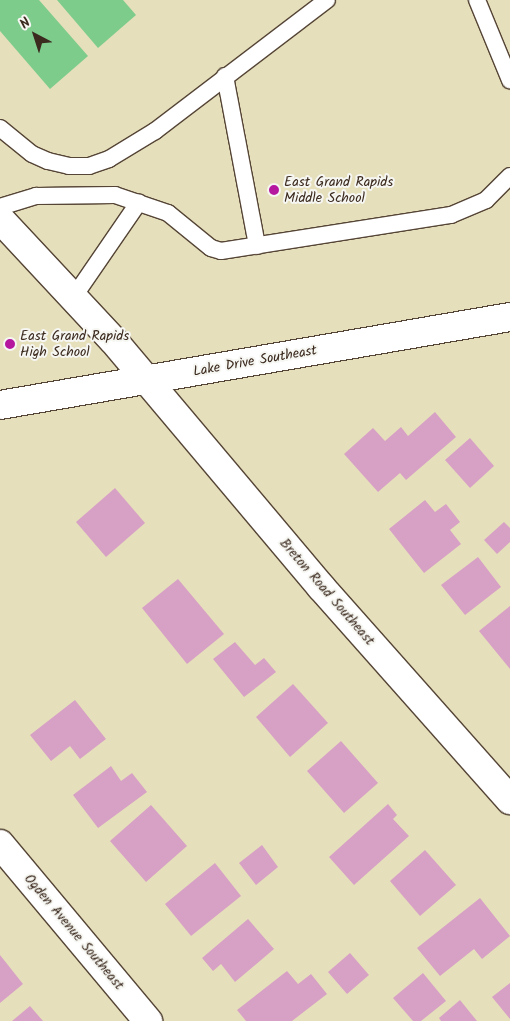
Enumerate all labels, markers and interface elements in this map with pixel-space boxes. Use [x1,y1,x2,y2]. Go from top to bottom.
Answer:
north arrow [10,10,60,60]
text: N [15,12,36,35]
place label: East Grand Rapids Middle School [284,174,393,206]
marker: East Grand Rapids Middle School [268,184,280,196]
place label: East Grand Rapids High School [20,328,129,361]
marker: East Grand Rapids High School [4,338,16,350]
street label: Lake Drive Southeast [192,342,318,380]
street label: Breton Road Southeast [276,535,378,649]
street label: Ogden Avenue Southeast [21,871,127,993]

